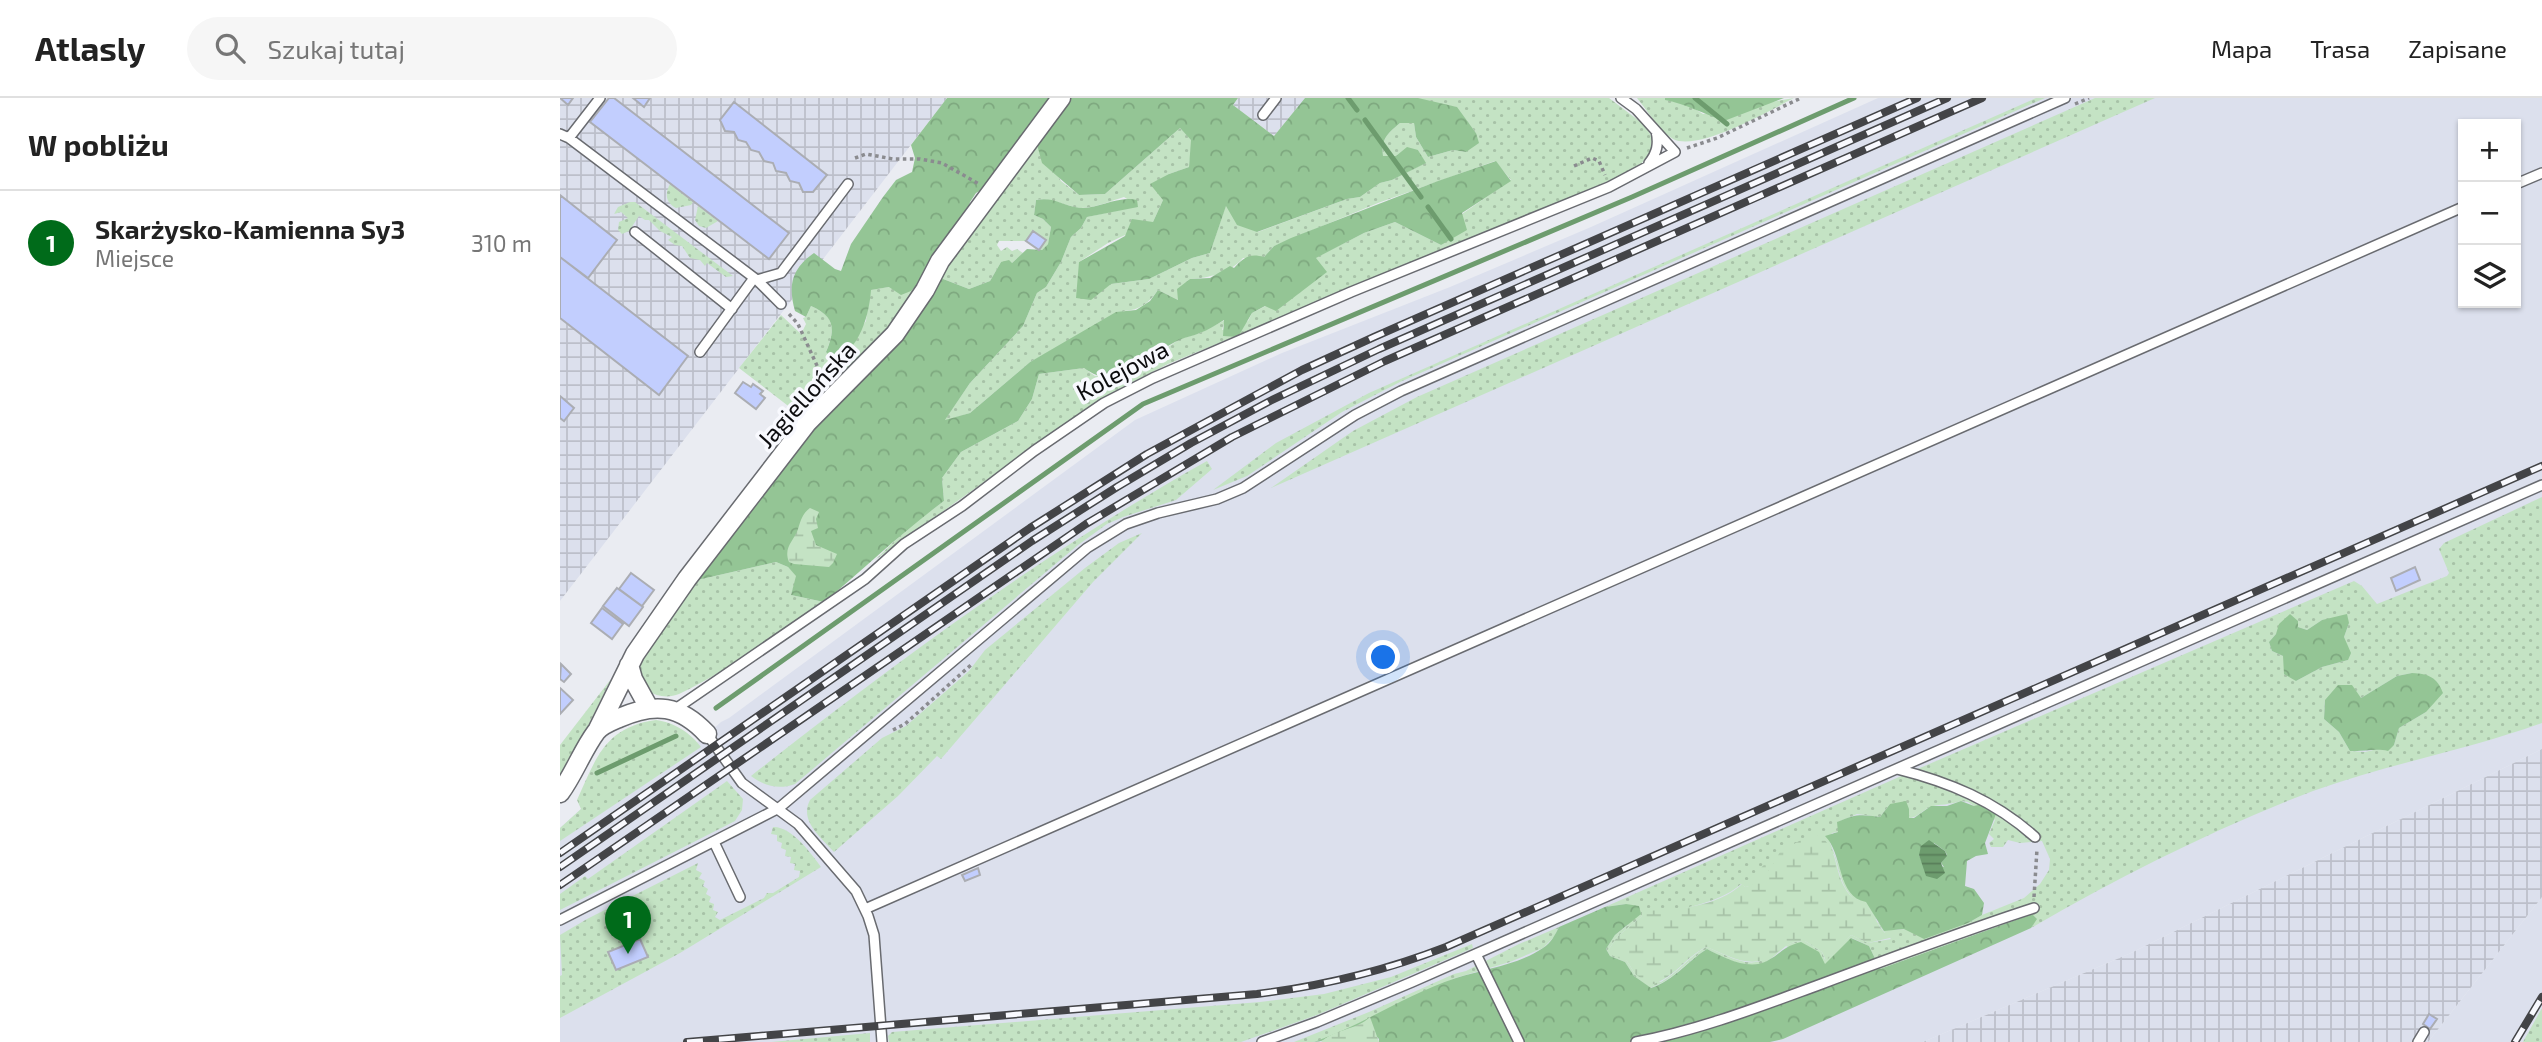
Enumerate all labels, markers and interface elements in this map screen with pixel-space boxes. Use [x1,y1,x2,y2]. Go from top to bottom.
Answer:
search box [187,17,677,80]
text: Atlasly [35,28,145,68]
icon: search [211,29,249,67]
text: Szukaj tutaj [267,33,405,64]
text: Mapa [2211,34,2272,63]
text: Trasa [2310,34,2370,63]
text: Zapisane [2408,34,2507,63]
map controls [2458,119,2521,308]
button: + [2458,119,2521,182]
text: W pobliżu [28,126,169,162]
button: − [2458,182,2521,245]
text: Skarżysko-Kamienna Sy3 [95,213,405,244]
text: 1 [46,229,56,257]
text: 310 m [471,229,532,257]
text: Miejsce [95,244,174,272]
button: layers [2458,245,2521,308]
street label: Kolejowa [1071,334,1173,406]
street label: Jagiellońska [751,335,861,453]
your location [1366,640,1400,674]
pin: 1 [605,896,651,954]

